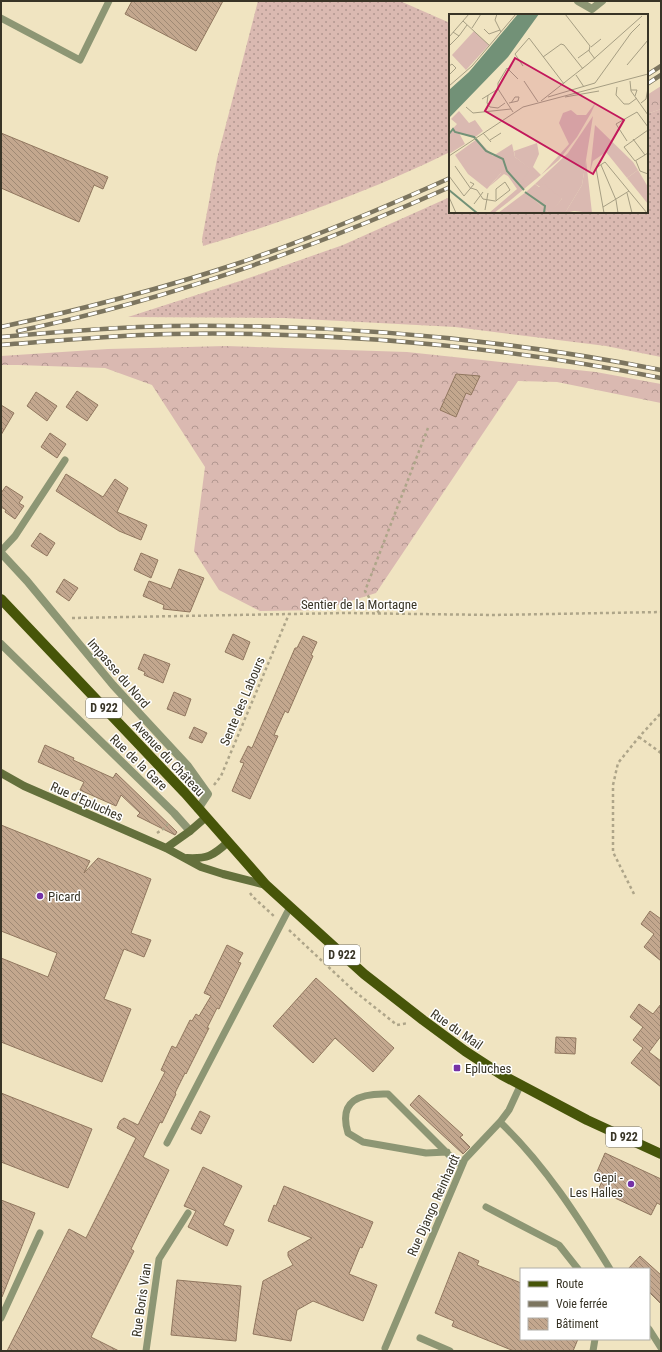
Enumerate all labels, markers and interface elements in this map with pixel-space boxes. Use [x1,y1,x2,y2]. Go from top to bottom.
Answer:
inset map [449,14,648,213]
street label: Sentier de la Mortagne [301,597,417,612]
street label: Impasse du Nord [84,636,153,711]
street label: Sente des Labours [217,654,268,748]
road number: D 922 [86,698,122,718]
street label: Avenue du Château [130,717,208,799]
street label: Rue de la Gare [107,731,170,793]
street label: Rue d'Epluches [48,779,125,824]
place label: Picard [48,889,81,904]
marker: Picard [35,891,45,901]
road number: D 922 [324,945,360,965]
street label: Rue du Mail [428,1006,486,1053]
place label: Epluches [465,1061,512,1076]
marker: Epluches [452,1063,462,1073]
road number: D 922 [606,1127,642,1147]
street label: Rue Django Reinhardt [404,1152,463,1258]
place label: Gepi - Les Halles [570,1170,623,1200]
marker: Gepi - Les Halles [626,1179,636,1189]
street label: Rue Boris Vian [129,1262,154,1338]
legend [520,1268,650,1340]
text: Route [556,1277,584,1291]
text: Voie ferrée [556,1297,608,1311]
text: Bâtiment [556,1317,599,1331]

